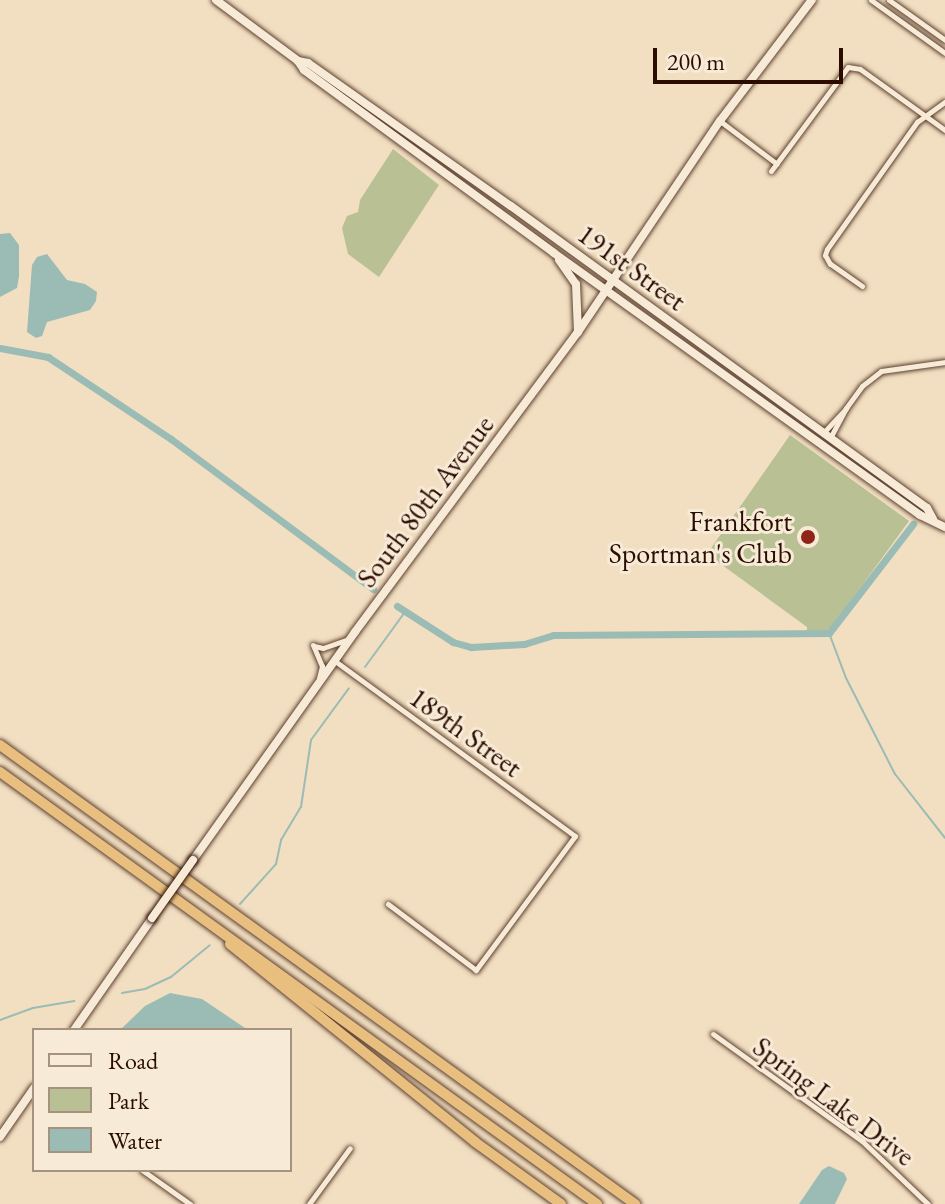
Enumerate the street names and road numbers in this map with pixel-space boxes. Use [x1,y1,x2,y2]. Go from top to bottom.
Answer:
street label: 191st Street [571,217,693,317]
street label: South 80th Avenue [349,408,501,594]
street label: 189th Street [403,680,529,784]
street label: Spring Lake Drive [747,1029,921,1173]

